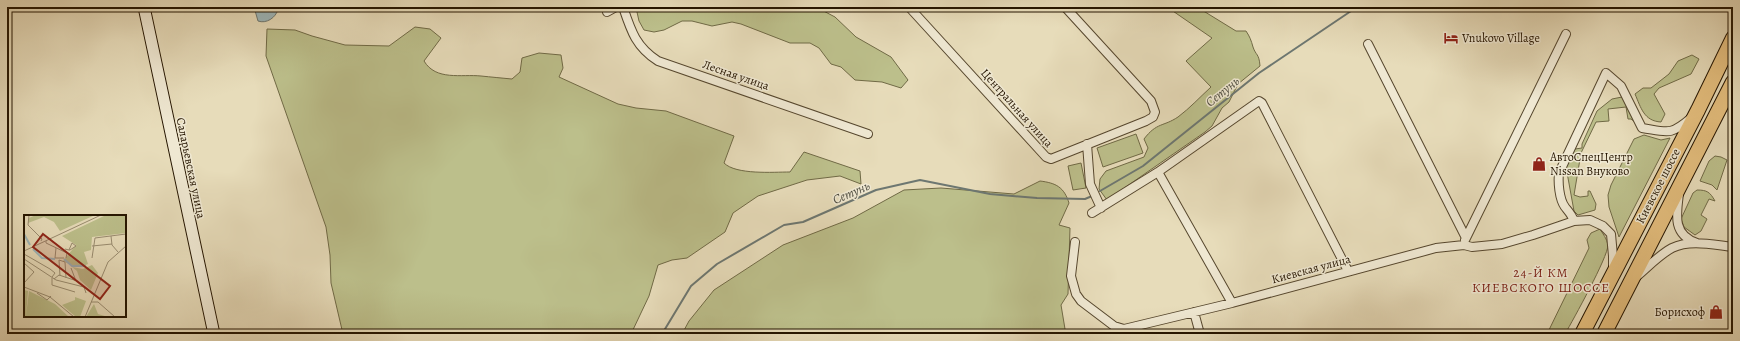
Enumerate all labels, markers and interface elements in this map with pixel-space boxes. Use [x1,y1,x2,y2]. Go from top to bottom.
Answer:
hotel icon: Vnukovo Village [1443,30,1459,46]
place label: Vnukovo Village [1461,30,1540,46]
street label: Лесная улица [701,56,772,94]
street label: Центральная улица [977,65,1057,151]
water label: Сетунь [1202,72,1243,110]
street label: Саларьевская улица [172,116,210,220]
street label: Киевское шоссе [1632,146,1684,226]
place label: АвтоСпецЦентр Nissan Внуково [1549,149,1633,179]
shop icon: АвтоСпецЦентр Nissan Внуково [1531,156,1547,172]
water label: Сетунь [830,177,873,208]
inset map [24,215,126,317]
street label: Киевская улица [1270,251,1353,287]
district label: 24-Й КМ КИЕВСКОГО ШОССЕ [1472,264,1610,296]
place label: Борисхоф [1654,304,1705,320]
shop icon: Борисхоф [1708,304,1724,320]

